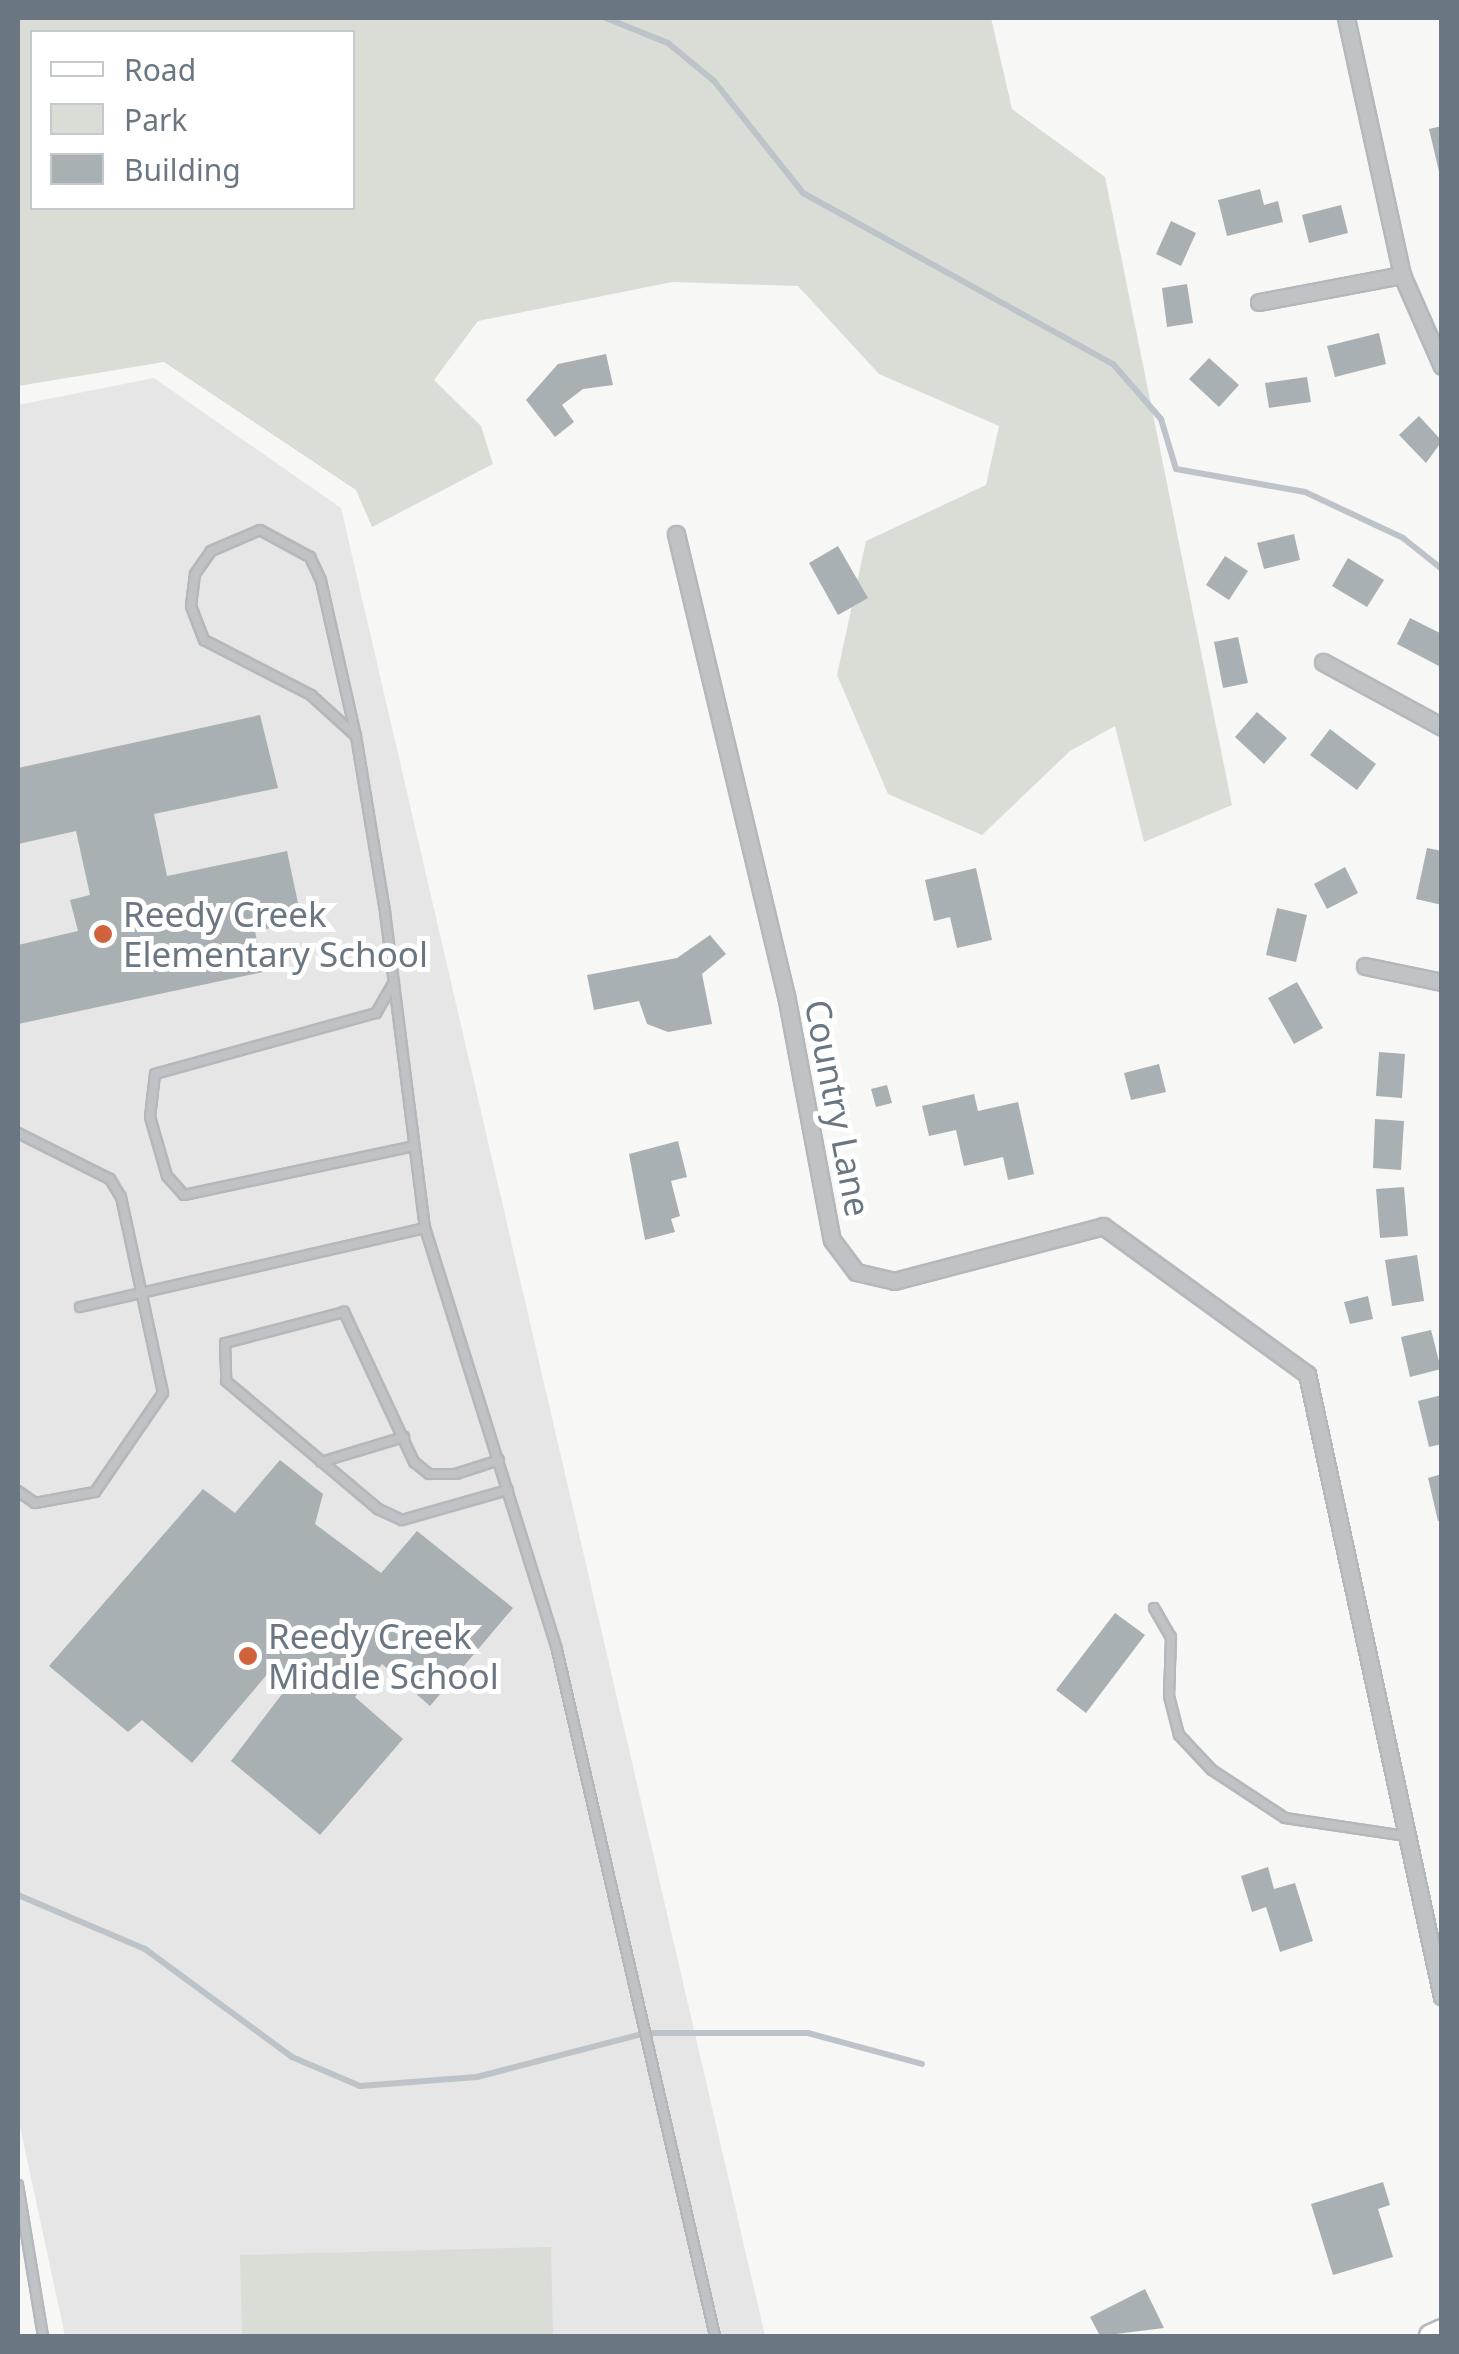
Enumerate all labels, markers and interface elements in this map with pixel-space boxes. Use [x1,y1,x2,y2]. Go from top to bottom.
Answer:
legend [30,30,355,210]
text: Road [124,49,196,90]
text: Park [124,99,187,140]
text: Building [124,149,241,190]
place label: Reedy Creek Elementary School [123,893,428,975]
marker: Reedy Creek Elementary School [92,923,114,945]
street label: Country Lane [796,996,880,1220]
place label: Reedy Creek Middle School [268,1615,499,1697]
marker: Reedy Creek Middle School [237,1645,259,1667]

